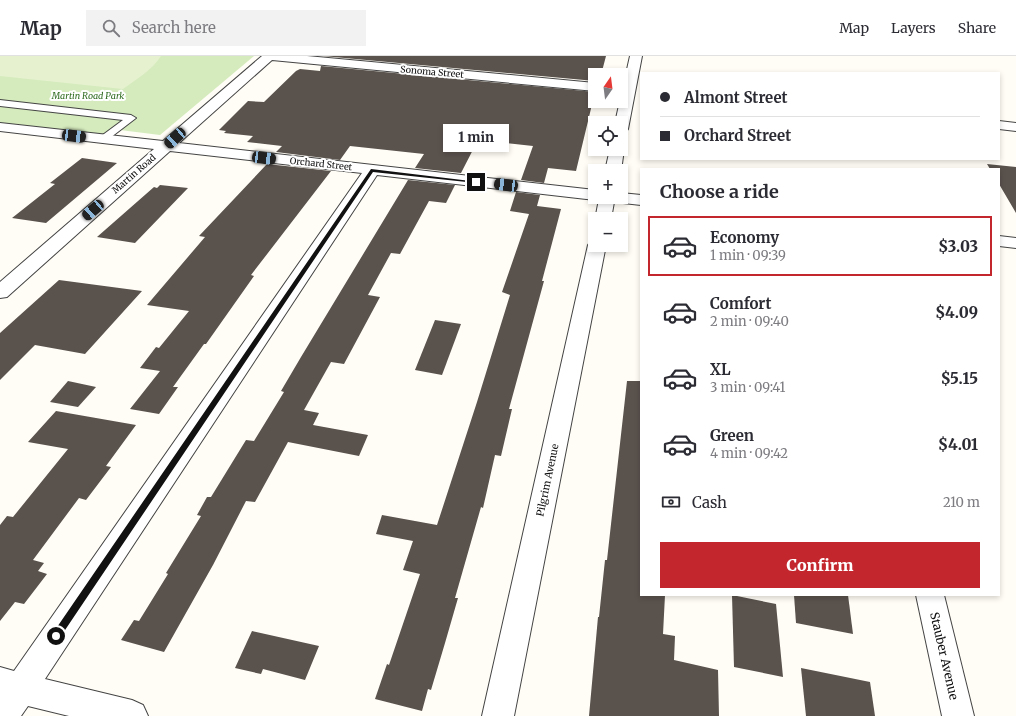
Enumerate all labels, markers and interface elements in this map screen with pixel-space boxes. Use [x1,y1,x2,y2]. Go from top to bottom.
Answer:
search box [86,10,366,46]
text: Map [20,16,62,40]
icon: search [100,17,122,39]
text: Search here [132,18,216,37]
text: Map [839,19,869,37]
text: Layers [891,19,936,37]
text: Share [958,19,996,37]
street label: Sonoma Street [400,63,465,80]
north arrow [588,68,628,108]
map controls [588,68,628,252]
text: Almont Street [684,88,788,107]
park label: Martin Road Park [51,90,124,101]
button: locate [588,116,628,156]
callout: 1 min [443,124,509,152]
car [162,126,188,150]
text: Orchard Street [684,126,791,145]
car [61,129,87,143]
text: 1 min [458,129,494,146]
street label: Martin Road [110,151,158,196]
car [251,151,277,165]
street label: Orchard Street [289,155,353,172]
button: + [588,164,628,204]
route end [467,173,485,191]
car [493,178,519,192]
text: Choose a ride [660,180,779,203]
car [80,198,106,222]
button: − [588,212,628,252]
icon: car [662,228,698,264]
text: Economy [710,228,779,247]
text: $3.03 [938,237,978,256]
text: 1 min · 09:39 [710,247,786,264]
icon: car [662,294,698,330]
text: Comfort [710,294,771,313]
text: $4.09 [935,303,978,322]
text: 2 min · 09:40 [710,313,789,330]
icon: car [662,360,698,396]
text: XL [710,360,731,379]
text: $5.15 [941,369,978,388]
text: 3 min · 09:41 [710,379,785,396]
icon: car [662,426,698,462]
text: Green [710,426,754,445]
text: $4.01 [938,435,978,454]
street label: Pilgrim Avenue [533,443,562,518]
text: 4 min · 09:42 [710,445,788,462]
icon: cash [660,491,682,513]
text: Cash [692,493,727,512]
text: 210 m [943,494,980,511]
button: Confirm [660,542,980,588]
street label: Stauber Avenue [927,611,962,701]
route start [47,627,65,645]

